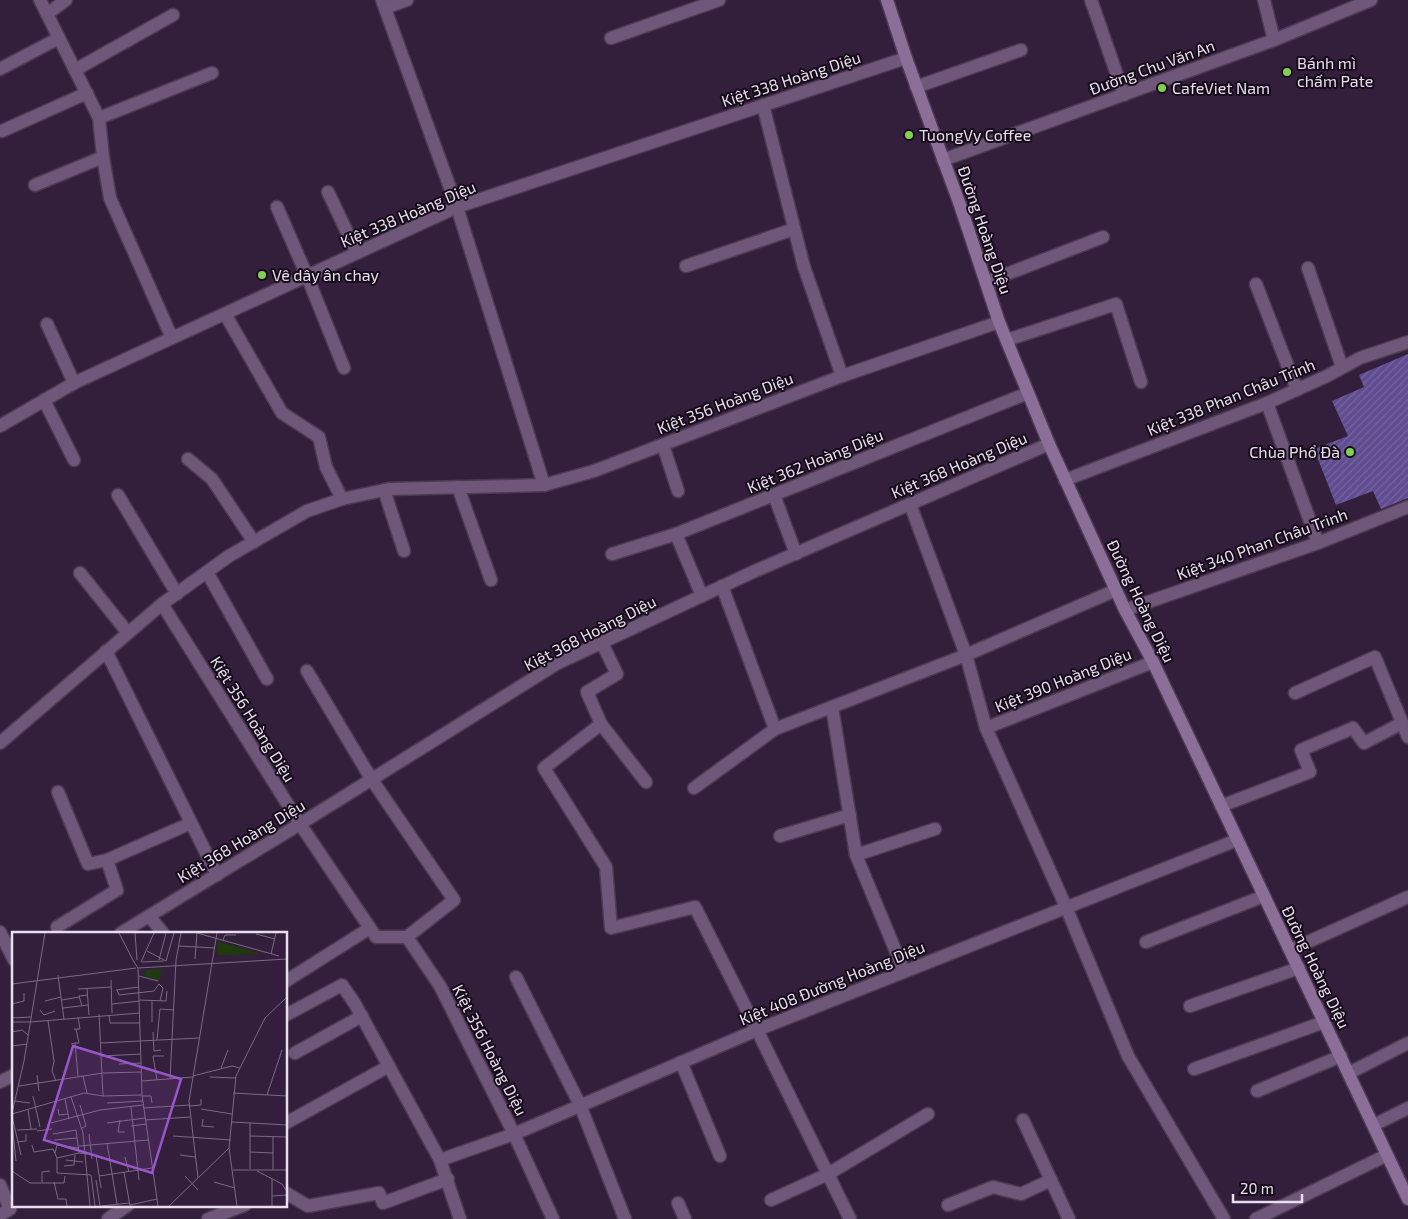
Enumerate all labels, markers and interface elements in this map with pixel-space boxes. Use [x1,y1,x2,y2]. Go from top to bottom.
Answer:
street label: Đường Chu Văn An [1087,35,1217,98]
street label: Kiệt 338 Hoàng Diệu [719,47,863,110]
place label: Bánh mì chấm Pate [1297,53,1373,90]
marker: Bánh mì chấm Pate [1281,66,1293,78]
place label: CafeViet Nam [1172,78,1270,97]
marker: CafeViet Nam [1156,82,1168,94]
place label: TuongVy Coffee [919,125,1031,144]
marker: TuongVy Coffee [903,129,915,141]
street label: Đường Hoàng Diệu [955,163,1016,296]
street label: Kiệt 338 Hoàng Diệu [337,176,478,251]
place label: Vê dây ân chay [272,265,379,284]
marker: Vê dây ân chay [256,269,268,281]
street label: Kiệt 338 Phan Châu Trinh [1144,354,1318,439]
street label: Kiệt 356 Hoàng Diệu [654,368,796,437]
street label: Kiệt 362 Hoàng Diệu [744,425,886,496]
street label: Kiệt 368 Hoàng Diệu [888,427,1030,502]
place label: Chùa Phổ Đà [1249,442,1340,461]
marker: Chùa Phổ Đà [1344,446,1356,458]
street label: Kiệt 340 Phan Châu Trinh [1174,504,1350,583]
street label: Đường Hoàng Diệu [1104,536,1179,665]
street label: Kiệt 368 Hoàng Diệu [521,591,659,674]
street label: Kiệt 390 Hoàng Diệu [992,643,1134,716]
street label: Kiệt 356 Hoàng Diệu [207,652,300,785]
street label: Kiệt 368 Hoàng Diệu [173,795,308,886]
street label: Đường Hoàng Diệu [1279,902,1354,1031]
inset map [12,932,288,1206]
street label: Kiệt 408 Đường Hoàng Diệu [736,937,927,1029]
street label: Kiệt 356 Hoàng Diệu [449,981,532,1118]
scale bar [1233,1172,1302,1204]
text: 20 m [1240,1179,1274,1197]

